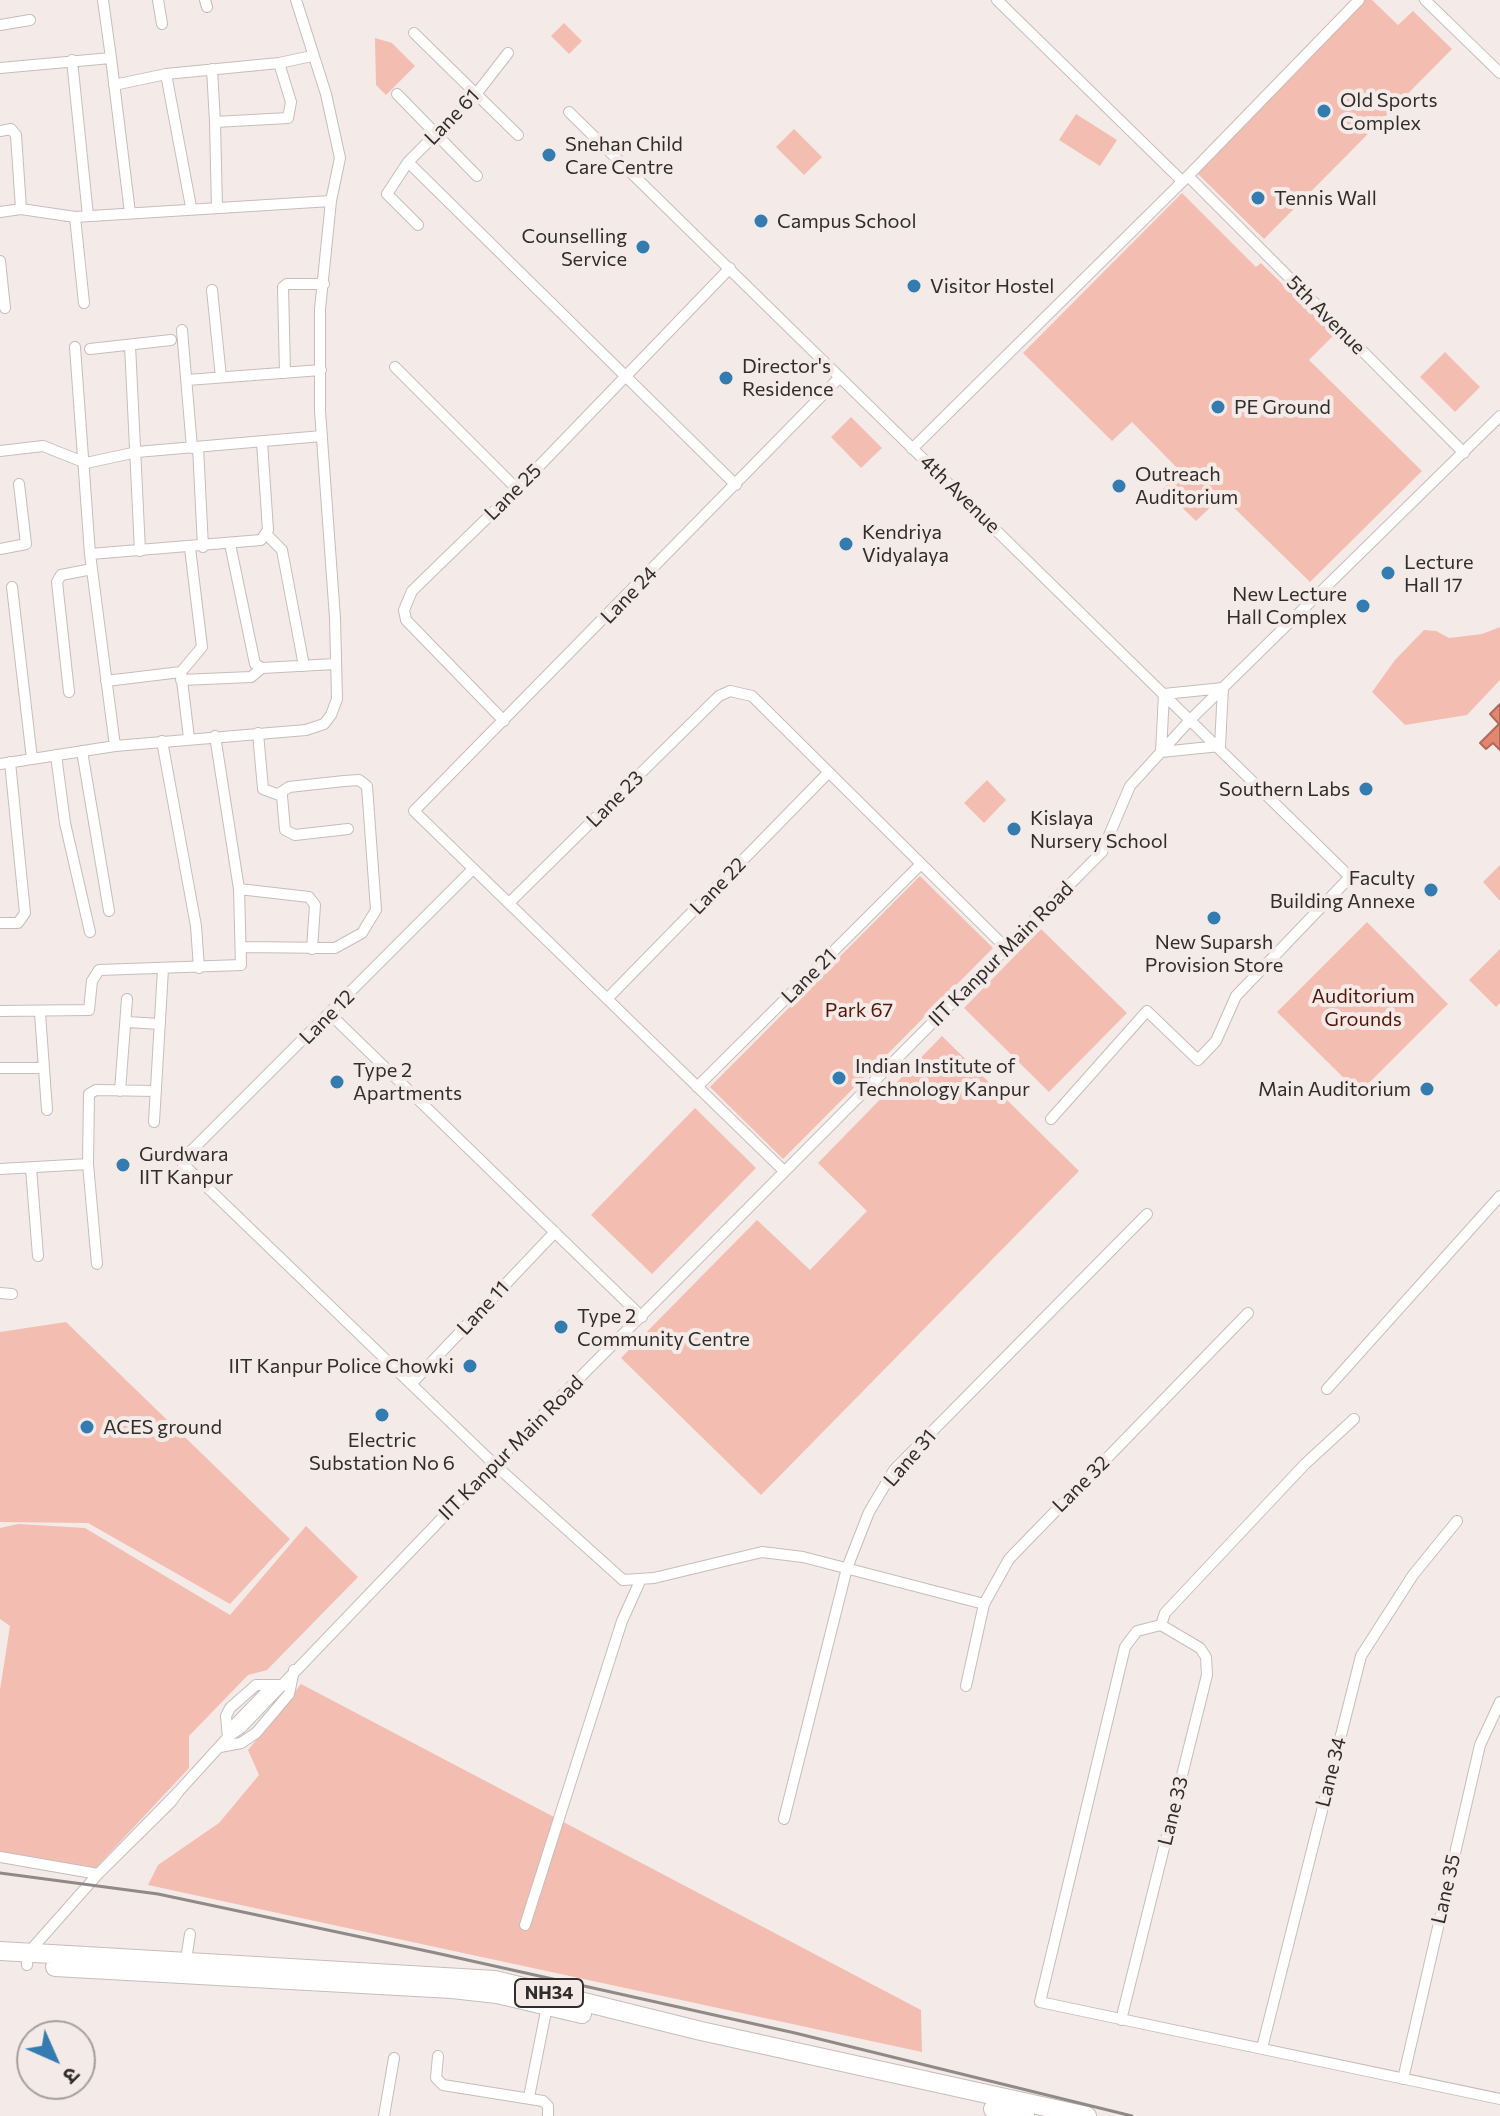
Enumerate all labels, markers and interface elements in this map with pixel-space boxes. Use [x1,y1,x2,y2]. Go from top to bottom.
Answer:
street label: Lane 61 [420,84,484,150]
place label: Old Sports Complex [1340,88,1438,135]
marker: Old Sports Complex [1315,102,1333,120]
place label: Snehan Child Care Centre [565,132,683,179]
marker: Snehan Child Care Centre [540,146,558,164]
place label: Tennis Wall [1274,186,1377,210]
marker: Tennis Wall [1249,189,1267,207]
place label: Campus School [777,209,917,233]
marker: Campus School [752,212,770,230]
place label: Counselling Service [521,224,627,271]
marker: Counselling Service [634,238,652,256]
street label: 5th Avenue [1282,271,1370,359]
place label: Visitor Hostel [930,274,1054,298]
marker: Visitor Hostel [905,277,923,295]
place label: Director's Residence [742,354,834,401]
marker: Director's Residence [717,369,735,387]
place label: PE Ground [1234,395,1331,419]
marker: PE Ground [1209,398,1227,416]
street label: 4th Avenue [915,450,1005,538]
street label: Lane 25 [480,459,546,525]
place label: Outreach Auditorium [1135,462,1238,509]
marker: Outreach Auditorium [1110,477,1128,495]
place label: Kendriya Vidyalaya [862,520,949,567]
marker: Kendriya Vidyalaya [837,535,855,553]
place label: Lecture Hall 17 [1404,550,1473,597]
street label: Lane 24 [596,561,662,629]
marker: Lecture Hall 17 [1379,564,1397,582]
place label: New Lecture Hall Complex [1226,582,1347,629]
marker: New Lecture Hall Complex [1354,597,1372,615]
street label: Lane 23 [582,766,648,832]
place label: Southern Labs [1219,777,1350,801]
marker: Southern Labs [1357,780,1375,798]
place label: Kislaya Nursery School [1030,806,1168,853]
marker: Kislaya Nursery School [1005,820,1023,838]
street label: Lane 22 [685,853,751,919]
place label: Faculty Building Annexe [1270,866,1415,913]
street label: IIT Kanpur Main Road [924,877,1078,1031]
marker: Faculty Building Annexe [1422,881,1440,899]
marker: New Suparsh Provision Store [1205,909,1223,927]
place label: New Suparsh Provision Store [1145,930,1283,977]
street label: Lane 21 [777,944,841,1008]
park label: Auditorium Grounds [1311,984,1415,1031]
street label: Lane 12 [295,985,359,1049]
park label: Park 67 [825,998,893,1022]
place label: Indian Institute of Technology Kanpur [855,1054,1030,1101]
place label: Type 2 Apartments [353,1058,462,1105]
marker: Indian Institute of Technology Kanpur [830,1069,848,1087]
marker: Type 2 Apartments [328,1073,346,1091]
place label: Main Auditorium [1258,1077,1411,1101]
marker: Main Auditorium [1418,1080,1436,1098]
place label: Gurdwara IIT Kanpur [139,1142,233,1189]
marker: Gurdwara IIT Kanpur [114,1156,132,1174]
street label: Lane 11 [452,1276,514,1340]
place label: Type 2 Community Centre [577,1304,750,1351]
marker: Type 2 Community Centre [552,1318,570,1336]
place label: IIT Kanpur Police Chowki [229,1354,454,1378]
marker: IIT Kanpur Police Chowki [461,1357,479,1375]
street label: IIT Kanpur Main Road [434,1371,588,1525]
marker: Electric Substation No 6 [373,1406,391,1424]
place label: ACES ground [103,1415,222,1439]
marker: ACES ground [78,1418,96,1436]
street label: Lane 31 [879,1425,941,1491]
place label: Electric Substation No 6 [309,1428,455,1475]
street label: Lane 32 [1048,1451,1114,1517]
street label: Lane 34 [1311,1735,1351,1809]
street label: Lane 33 [1153,1774,1193,1848]
street label: Lane 35 [1426,1852,1466,1926]
road number: NH34 [515,1979,583,2007]
north arrow [16,2020,96,2100]
text: उ [58,2062,86,2090]

